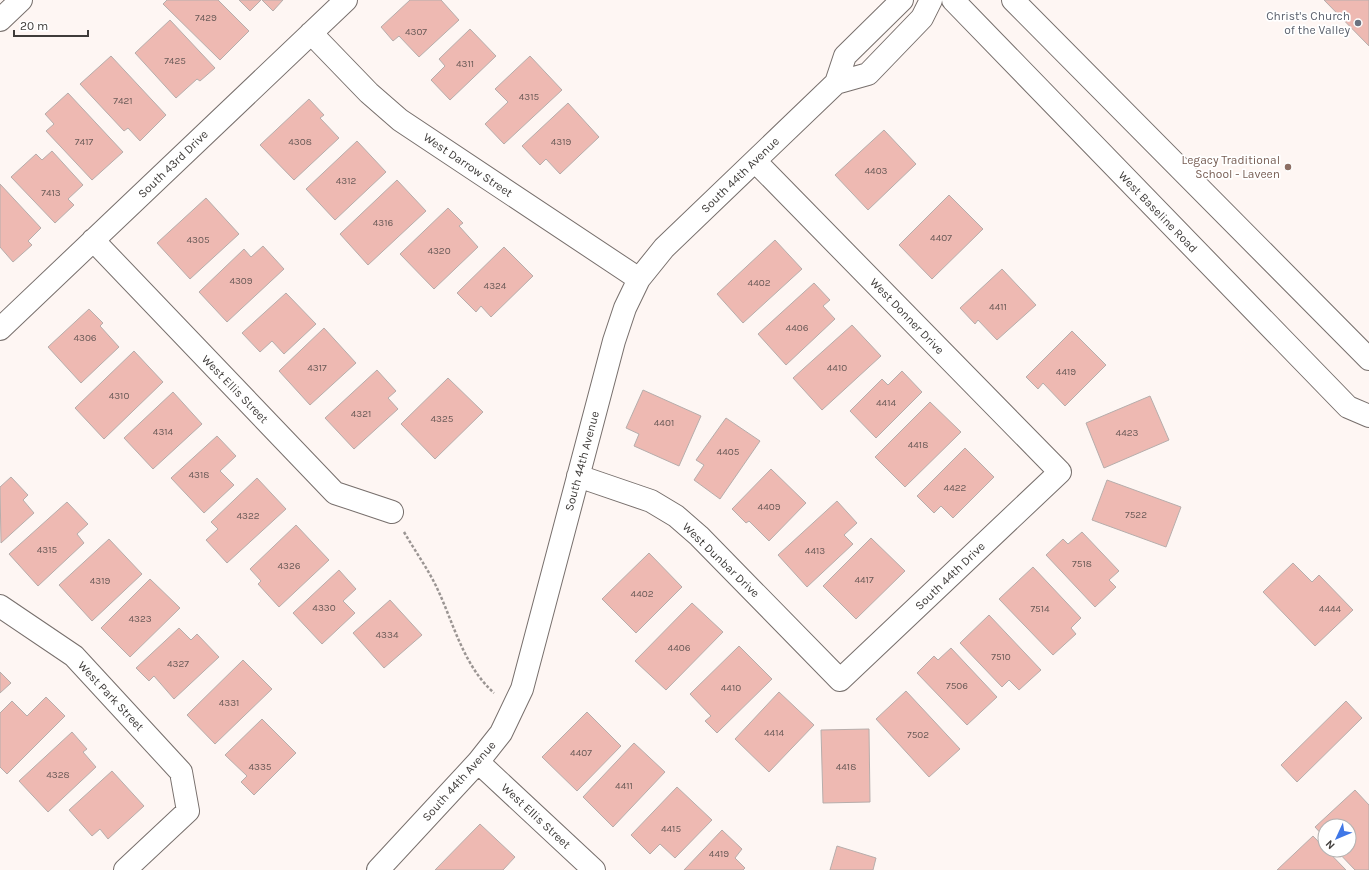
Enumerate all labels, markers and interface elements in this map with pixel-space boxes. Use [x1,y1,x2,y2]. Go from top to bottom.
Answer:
place label: Christ's Church of the Valley [1266,9,1350,37]
scale bar [14,12,88,38]
house number: 7429 [195,12,217,24]
marker: Christ's Church of the Valley [1353,18,1363,28]
text: 20 m [20,19,48,33]
house number: 4307 [405,26,427,38]
house number: 7425 [164,55,186,67]
house number: 4311 [456,58,474,70]
house number: 4315 [519,91,540,103]
house number: 7421 [113,95,133,107]
street label: South 43rd Drive [135,127,211,201]
street label: West Darrow Street [421,130,516,200]
street label: South 44th Avenue [698,134,782,216]
house number: 7417 [75,136,93,148]
house number: 4308 [288,136,312,148]
house number: 4319 [551,136,571,148]
place label: Legacy Traditional School - Laveen [1182,153,1280,181]
marker: Legacy Traditional School - Laveen [1283,162,1293,172]
house number: 4403 [864,165,888,177]
street label: West Baseline Road [1116,168,1200,256]
house number: 4312 [336,175,356,187]
house number: 7413 [41,187,61,199]
house number: 4316 [373,217,394,229]
house number: 4407 [930,232,952,244]
house number: 4305 [186,234,210,246]
house number: 4320 [427,245,451,257]
house number: 4309 [229,275,253,287]
street label: West Donner Drive [867,275,947,357]
house number: 4402 [748,277,771,289]
house number: 4324 [484,280,507,292]
house number: 4411 [989,301,1007,313]
house number: 4406 [786,322,809,334]
house number: 4306 [73,332,97,344]
street label: West Ellis Street [199,352,271,426]
house number: 4317 [307,362,327,374]
house number: 4410 [827,362,847,374]
house number: 4419 [1056,366,1076,378]
house number: 4310 [109,390,129,402]
house number: 4414 [876,397,896,409]
house number: 4321 [351,408,371,420]
street label: South 44th Avenue [562,409,602,513]
house number: 4325 [431,413,454,425]
house number: 4401 [654,417,674,429]
house number: 4314 [153,426,174,438]
house number: 4423 [1116,427,1139,439]
house number: 4418 [908,439,928,451]
house number: 4405 [717,446,740,458]
house number: 4318 [189,469,209,481]
house number: 4422 [944,482,967,494]
house number: 4409 [758,501,781,513]
house number: 7522 [1125,509,1147,521]
house number: 4322 [236,510,260,522]
street label: West Dunbar Drive [680,520,762,600]
street label: South 44th Drive [912,539,988,613]
house number: 4315 [37,544,58,556]
house number: 4413 [805,545,825,557]
house number: 7518 [1072,558,1092,570]
house number: 4326 [277,560,301,572]
house number: 4417 [854,574,874,586]
house number: 4319 [90,575,110,587]
house number: 4402 [631,588,654,600]
house number: 4330 [312,602,336,614]
house number: 7514 [1030,603,1050,615]
house number: 4444 [1319,603,1342,615]
house number: 4323 [128,613,152,625]
house number: 4334 [376,629,399,641]
house number: 4406 [668,642,691,654]
house number: 7510 [991,651,1011,663]
street label: West Park Street [75,658,147,734]
house number: 4327 [167,658,189,670]
house number: 7506 [946,680,968,692]
house number: 4410 [721,682,741,694]
house number: 4331 [219,697,239,709]
house number: 4414 [764,727,784,739]
house number: 7502 [907,729,929,741]
street label: South 44th Avenue [419,738,499,824]
house number: 4407 [570,747,592,759]
house number: 4335 [248,761,272,773]
house number: 4418 [836,761,856,773]
house number: 4328 [46,769,70,781]
street label: West Ellis Street [499,780,574,852]
house number: 4411 [615,780,633,792]
north arrow [1317,818,1357,858]
house number: 4415 [661,823,681,835]
text: N [1323,837,1338,852]
house number: 4419 [709,848,729,860]

